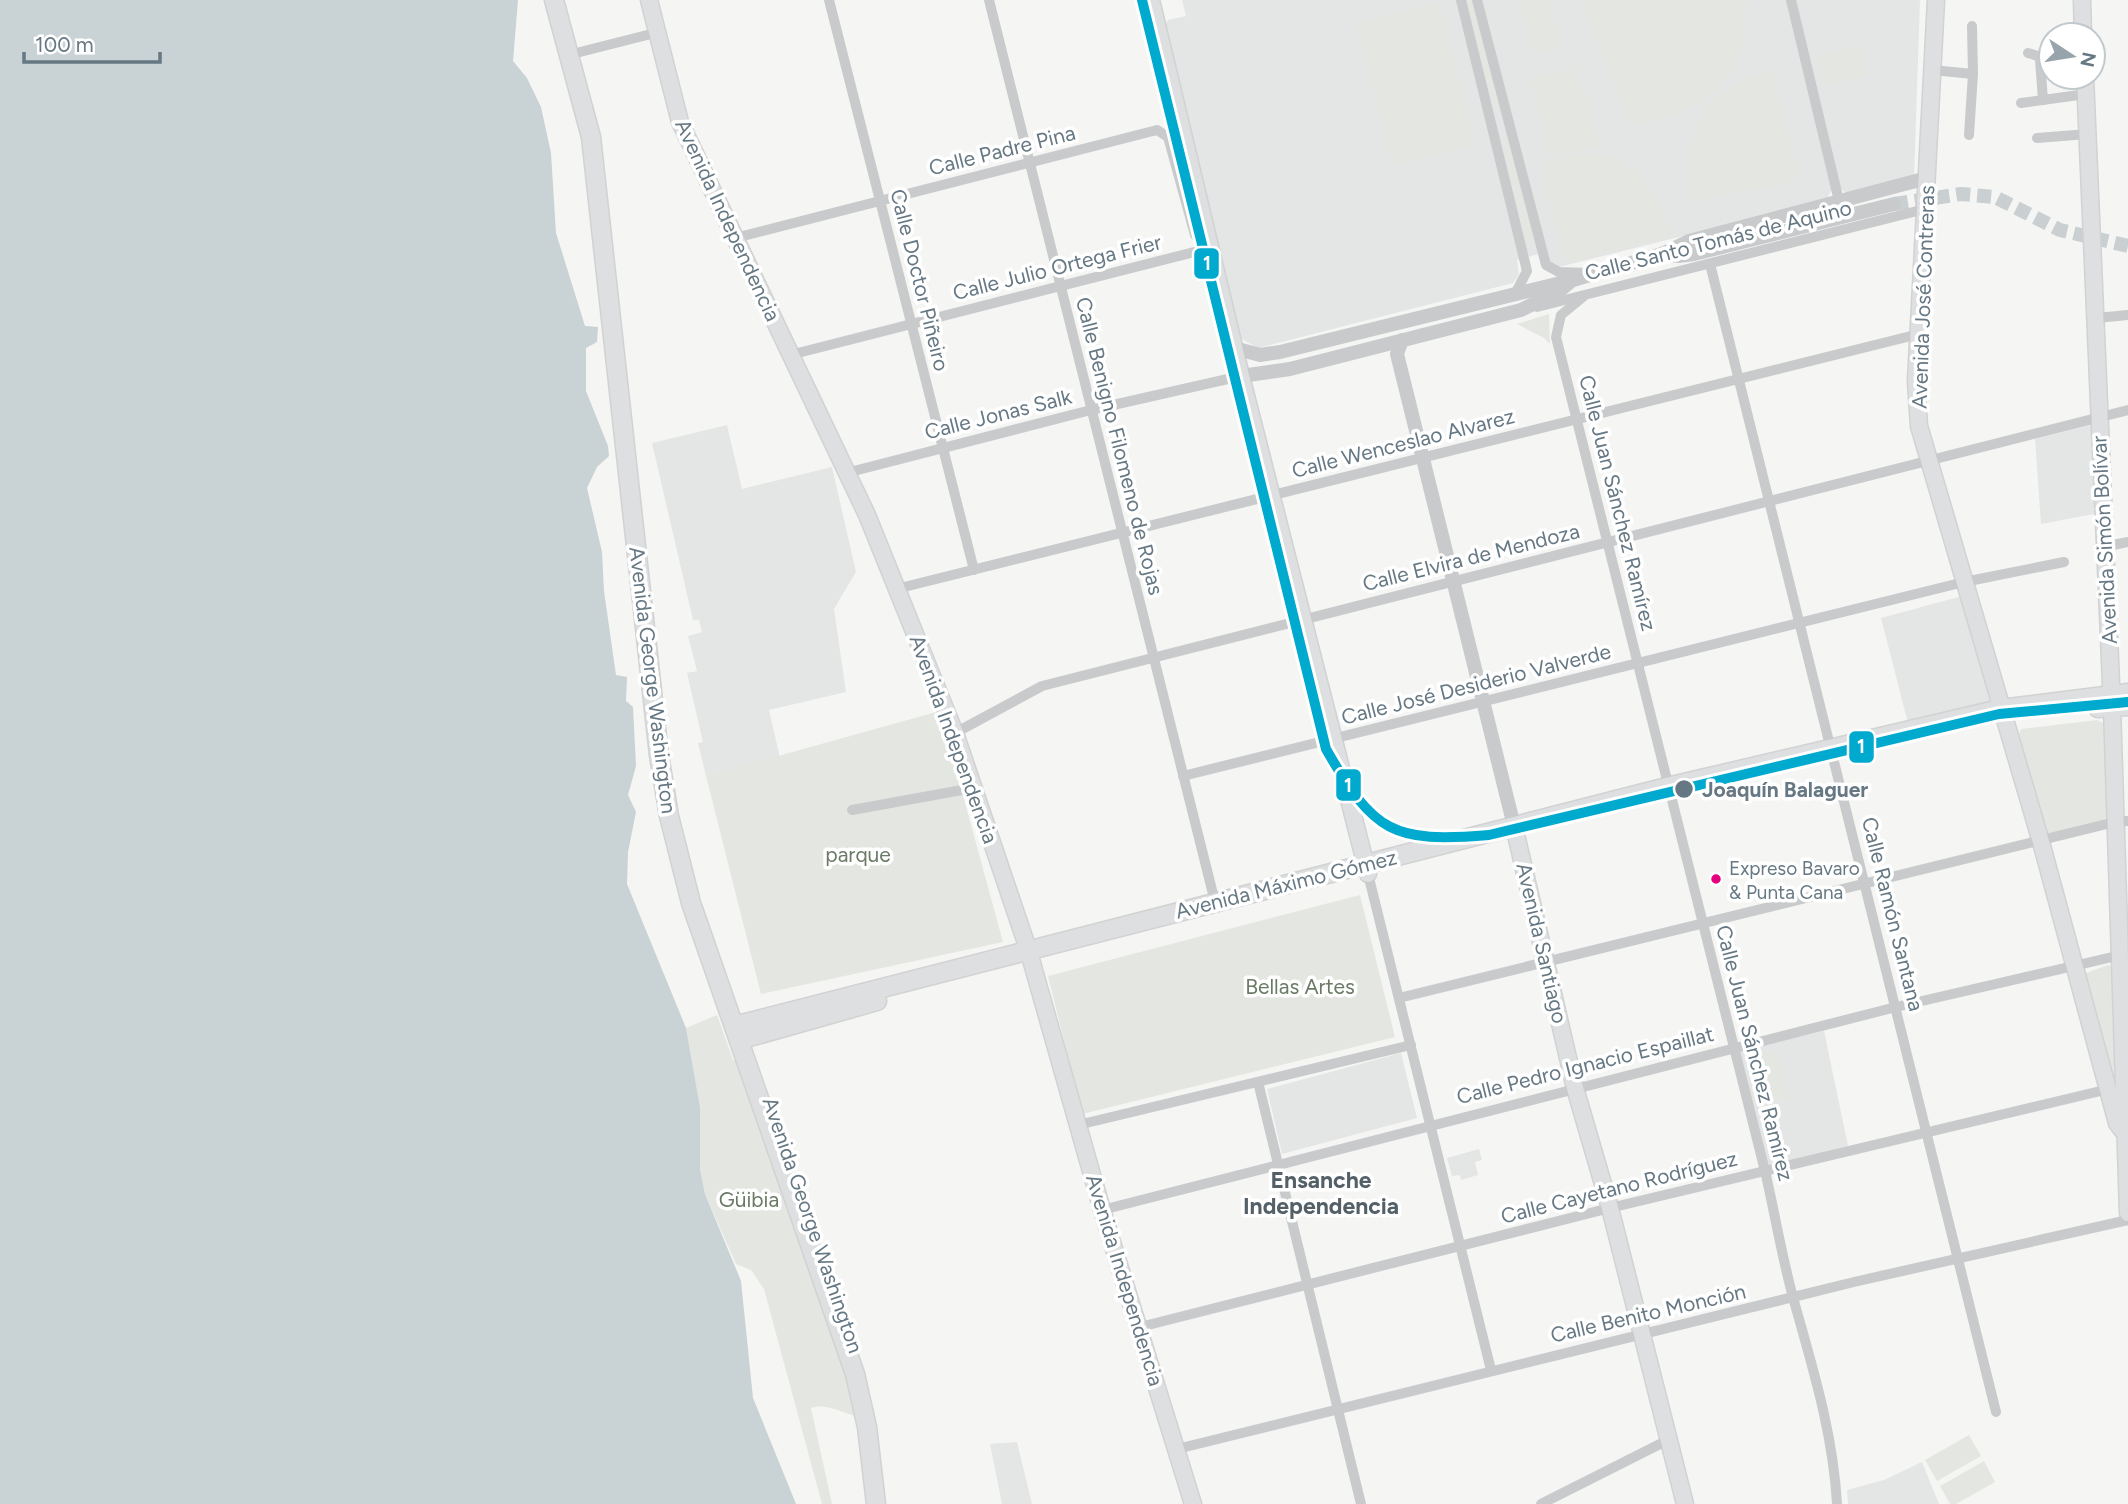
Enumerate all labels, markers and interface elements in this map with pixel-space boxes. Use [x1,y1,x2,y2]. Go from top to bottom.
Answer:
scale bar [24,21,161,65]
north arrow [2037,21,2107,91]
text: 100 m [35,32,94,57]
text: N [2075,50,2101,69]
street label: Avenida Independencia [670,115,786,325]
street label: Calle Padre Pina [926,120,1078,180]
street label: Avenida José Contreras [1907,185,1939,409]
street label: Calle Doctor Piñeiro [885,187,955,373]
street label: Calle Santo Tomás de Aquino [1582,195,1854,285]
street label: Calle Julio Ortega Frier [950,229,1164,305]
line badge: 1 [1193,247,1220,280]
text: 1 [1203,252,1211,275]
street label: Calle Benigno Filomeno de Rojas [1071,295,1169,597]
street label: Calle Juan Sánchez Ramírez [1574,373,1662,633]
street label: Calle Jonas Salk [922,383,1075,444]
street label: Calle Wenceslao Alvarez [1289,403,1517,483]
street label: Avenida Simón Bolívar [2086,435,2122,645]
street label: Calle Elvira de Mendoza [1360,518,1582,596]
street label: Avenida George Washington [624,545,682,815]
street label: Avenida Independencia [905,631,1003,847]
street label: Calle José Desiderio Valverde [1339,638,1613,730]
line badge: 1 [1848,730,1875,764]
text: 1 [1857,735,1865,758]
line badge: 1 [1335,768,1362,802]
text: 1 [1344,774,1352,797]
place label: Joaquín Balaguer [1702,777,1868,802]
marker: Joaquín Balaguer [1673,778,1695,800]
street label: Calle Ramón Santana [1857,814,1929,1014]
park label: parque [825,842,891,867]
street label: Avenida Máximo Gómez [1173,844,1399,924]
place label: Expreso Bavaro & Punta Cana [1729,857,1860,904]
street label: Avenida Santiago [1511,860,1573,1026]
marker: Expreso Bavaro & Punta Cana [1709,872,1723,886]
street label: Calle Juan Sánchez Ramírez [1711,923,1799,1183]
park label: Bellas Artes [1245,974,1355,999]
street label: Calle Pedro Ignacio Espaillat [1454,1021,1716,1109]
street label: Avenida George Washington [757,1094,869,1356]
street label: Calle Cayetano Rodríguez [1498,1146,1740,1228]
district label: Ensanche Independencia [1243,1166,1399,1220]
street label: Avenida Independencia [1081,1171,1169,1389]
park label: Güibia [719,1187,779,1212]
street label: Calle Benito Monción [1548,1278,1748,1348]

